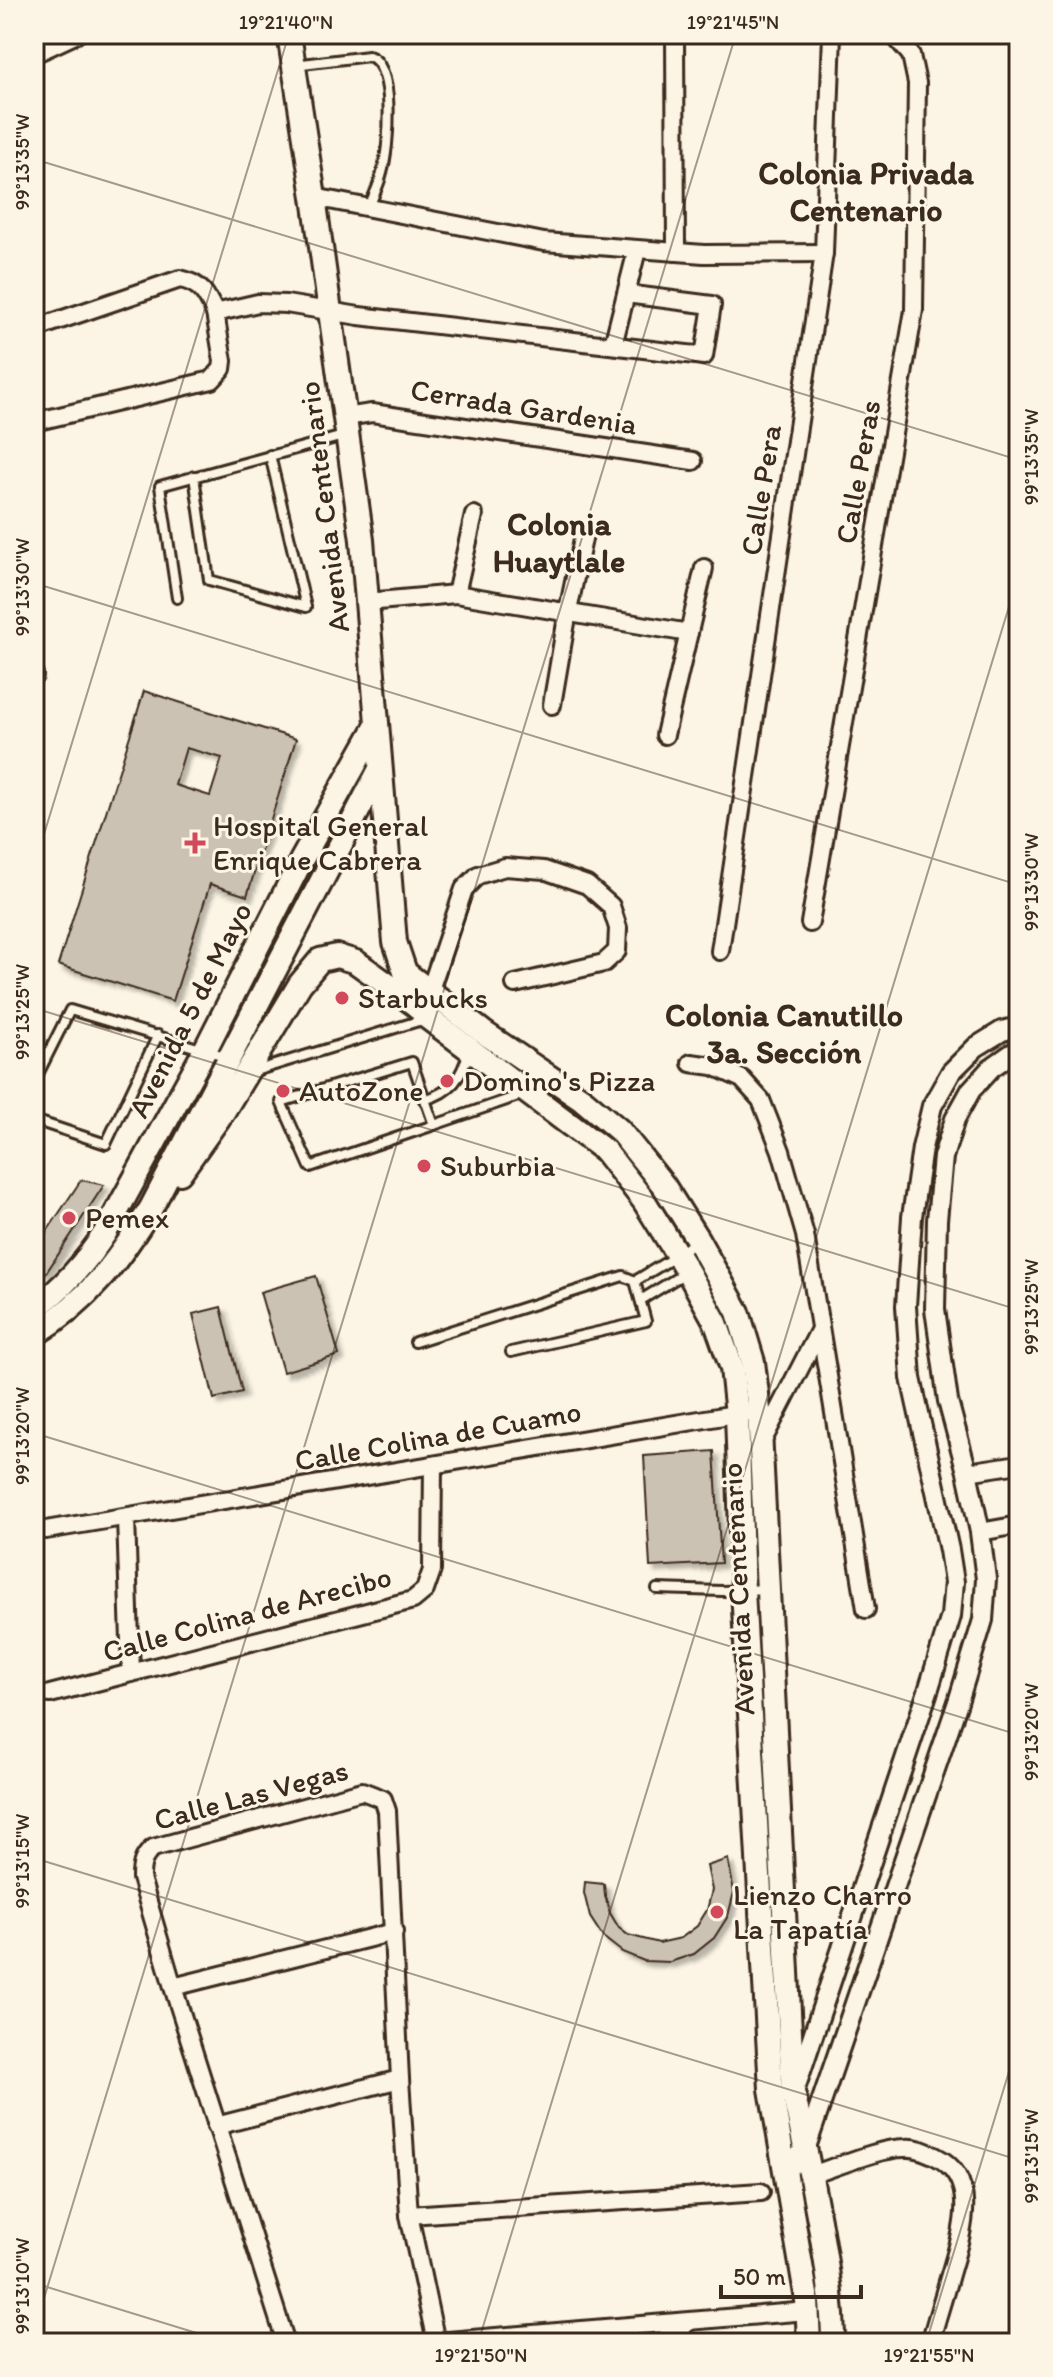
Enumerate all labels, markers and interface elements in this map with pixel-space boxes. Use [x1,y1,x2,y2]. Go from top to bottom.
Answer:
text: 19°21'40"N [239,10,333,34]
text: 19°21'45"N [687,10,779,34]
text: 99°13'35"W [10,114,34,210]
district label: Colonia Privada Centenario [758,154,974,229]
street label: Cerrada Gardenia [408,370,640,443]
street label: Avenida Centenario [290,379,357,635]
street label: Calle Peras [827,397,888,547]
text: 99°13'35"W [1019,409,1043,505]
street label: Calle Pera [732,421,789,558]
district label: Colonia Huaytlale [493,505,625,580]
text: 99°13'30"W [10,538,34,636]
place label: Hospital General Enrique Cabrera [213,807,429,878]
marker: Hospital General Enrique Cabrera [184,832,206,854]
text: 99°13'30"W [1019,833,1043,931]
street label: Avenida 5 de Mayo [119,896,260,1124]
text: 99°13'25"W [10,964,34,1060]
place label: Starbucks [358,979,488,1016]
marker: Starbucks [333,989,351,1007]
district label: Colonia Canutillo 3a. Sección [665,996,903,1071]
place label: Domino's Pizza [463,1062,656,1099]
place label: AutoZone [299,1072,424,1109]
marker: Domino's Pizza [438,1072,456,1090]
marker: AutoZone [274,1082,292,1100]
place label: Suburbia [440,1147,556,1184]
marker: Suburbia [415,1157,433,1175]
place label: Pemex [85,1199,169,1236]
marker: Pemex [60,1209,78,1227]
text: 99°13'25"W [1019,1259,1043,1355]
text: 99°13'20"W [10,1387,34,1485]
street label: Calle Colina de Cuamo [292,1392,584,1479]
street label: Avenida Centenario [712,1462,763,1716]
street label: Calle Colina de Arecibo [98,1557,395,1670]
text: 99°13'20"W [1019,1683,1043,1781]
street label: Calle Las Vegas [150,1751,352,1838]
text: 99°13'15"W [10,1814,34,1908]
place label: Lienzo Charro La Tapatía [733,1876,912,1947]
marker: Lienzo Charro La Tapatía [708,1903,726,1921]
text: 99°13'15"W [1019,2109,1043,2203]
text: 99°13'10"W [10,2238,34,2334]
scale bar [721,2249,861,2299]
text: 50 m [733,2262,786,2291]
text: 19°21'50"N [435,2343,527,2367]
text: 19°21'55"N [884,2343,974,2367]

